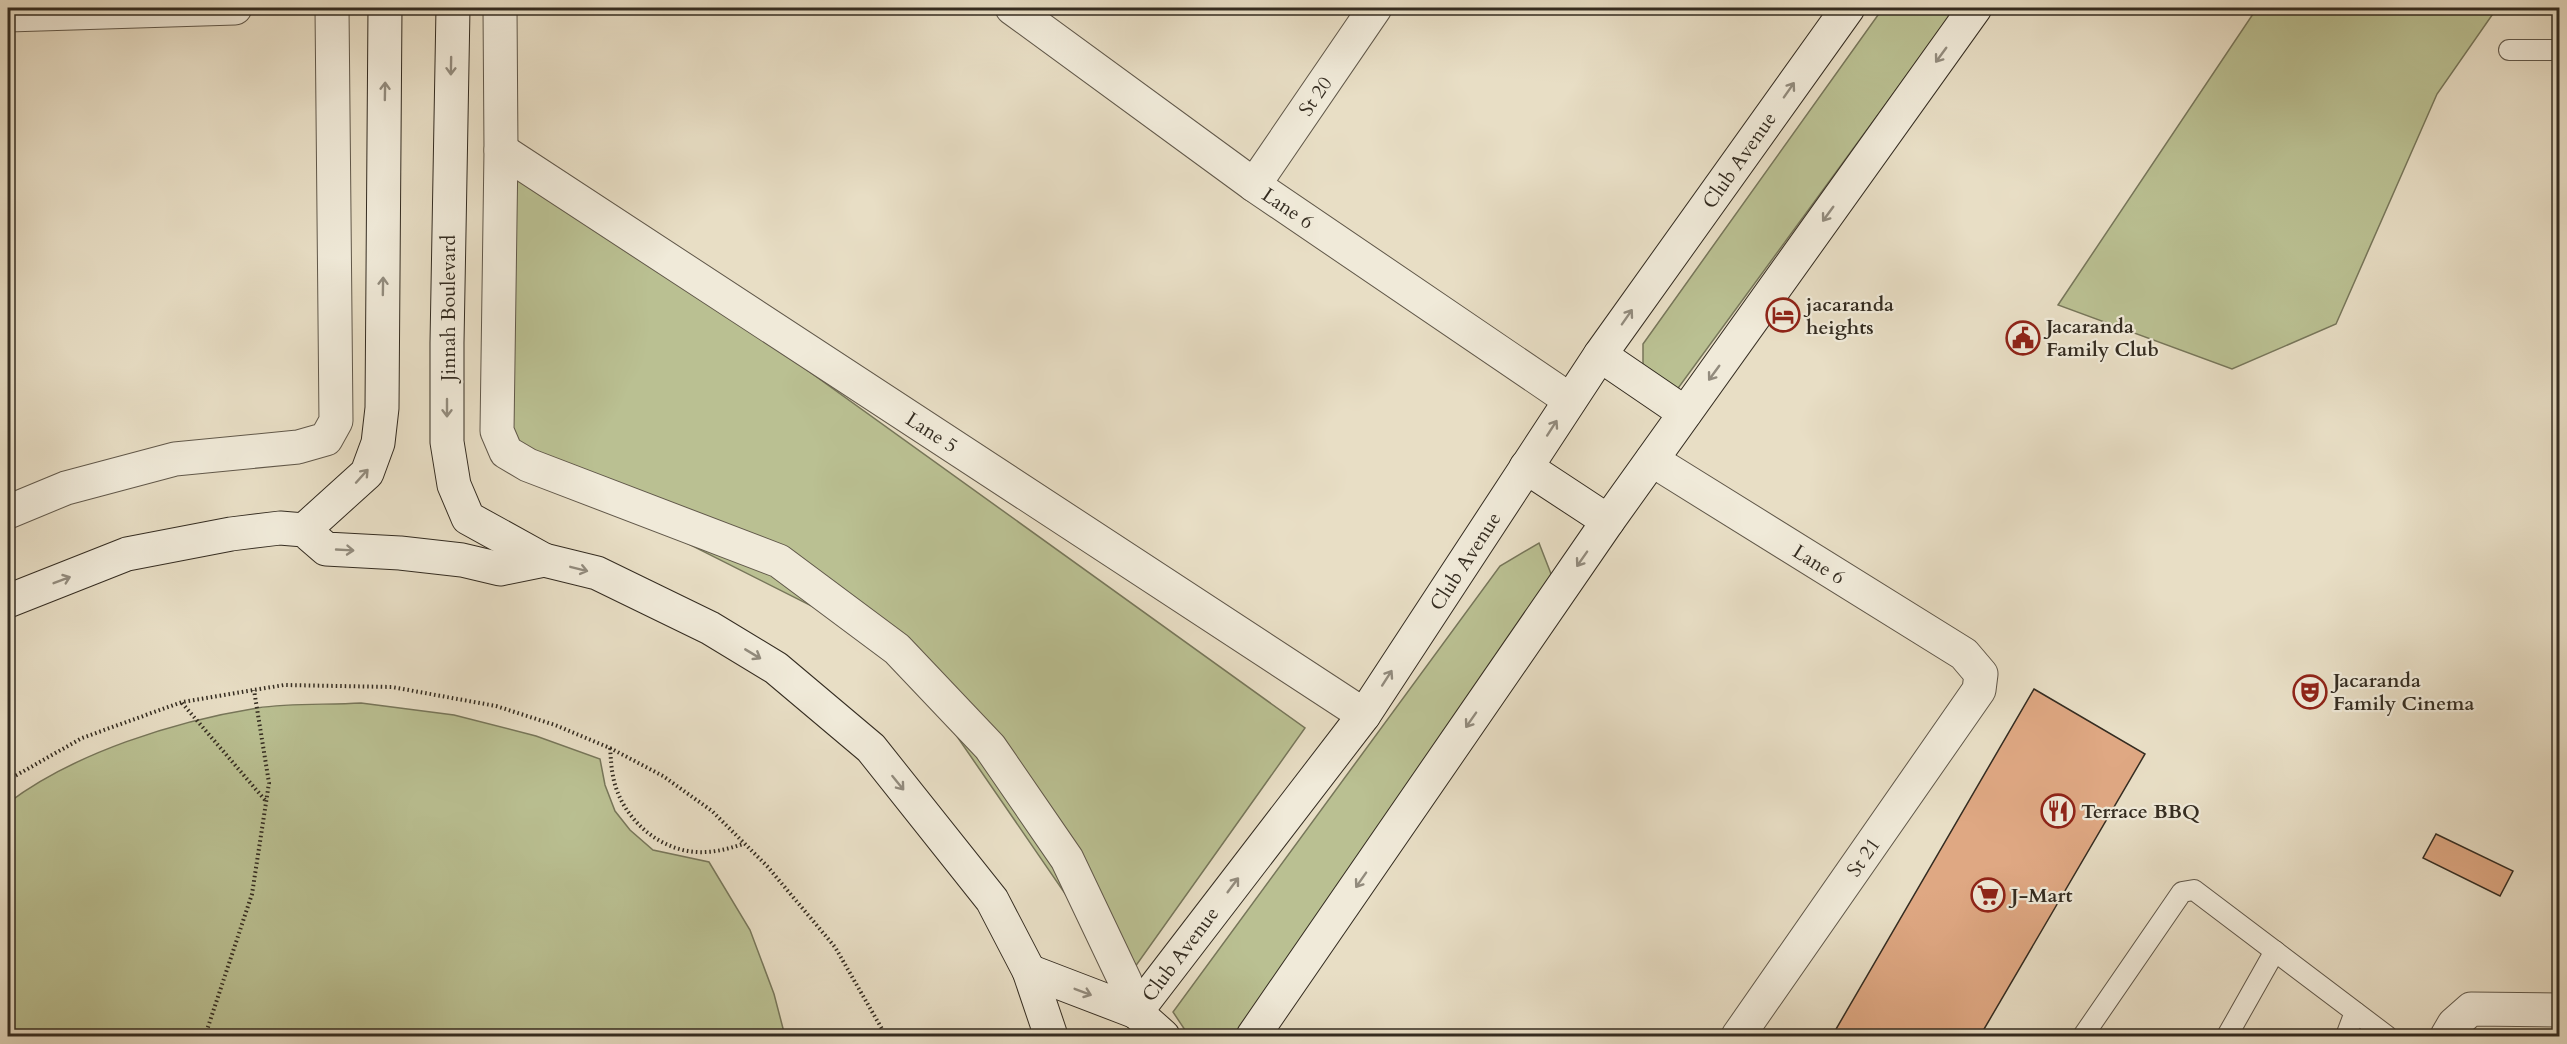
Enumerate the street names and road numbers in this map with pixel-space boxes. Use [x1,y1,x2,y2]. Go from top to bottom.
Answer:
street label: St 20 [1292,71,1338,121]
street label: Club Avenue [1696,107,1783,214]
street label: Lane 6 [1257,181,1319,235]
street label: Jinnah Boulevard [435,234,462,384]
street label: Lane 5 [901,406,963,459]
street label: Club Avenue [1424,507,1507,616]
street label: Lane 6 [1787,538,1850,591]
street label: St 21 [1840,832,1887,882]
street label: Club Avenue [1136,901,1225,1007]

